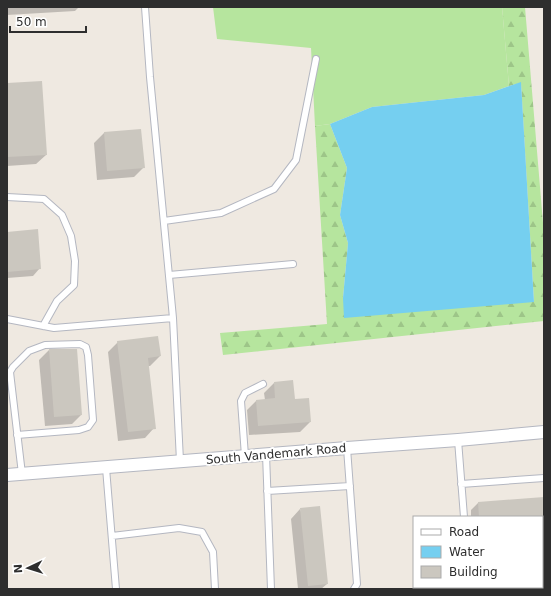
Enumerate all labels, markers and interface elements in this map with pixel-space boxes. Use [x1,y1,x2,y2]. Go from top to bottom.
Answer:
scale bar [10,8,86,34]
text: 50 m [16,15,47,29]
street label: South Vandemark Road [205,441,347,467]
legend [413,516,543,588]
text: Road [449,525,479,539]
text: Water [449,545,485,559]
north arrow [8,548,48,588]
text: N [12,564,25,574]
text: Building [449,565,498,579]

